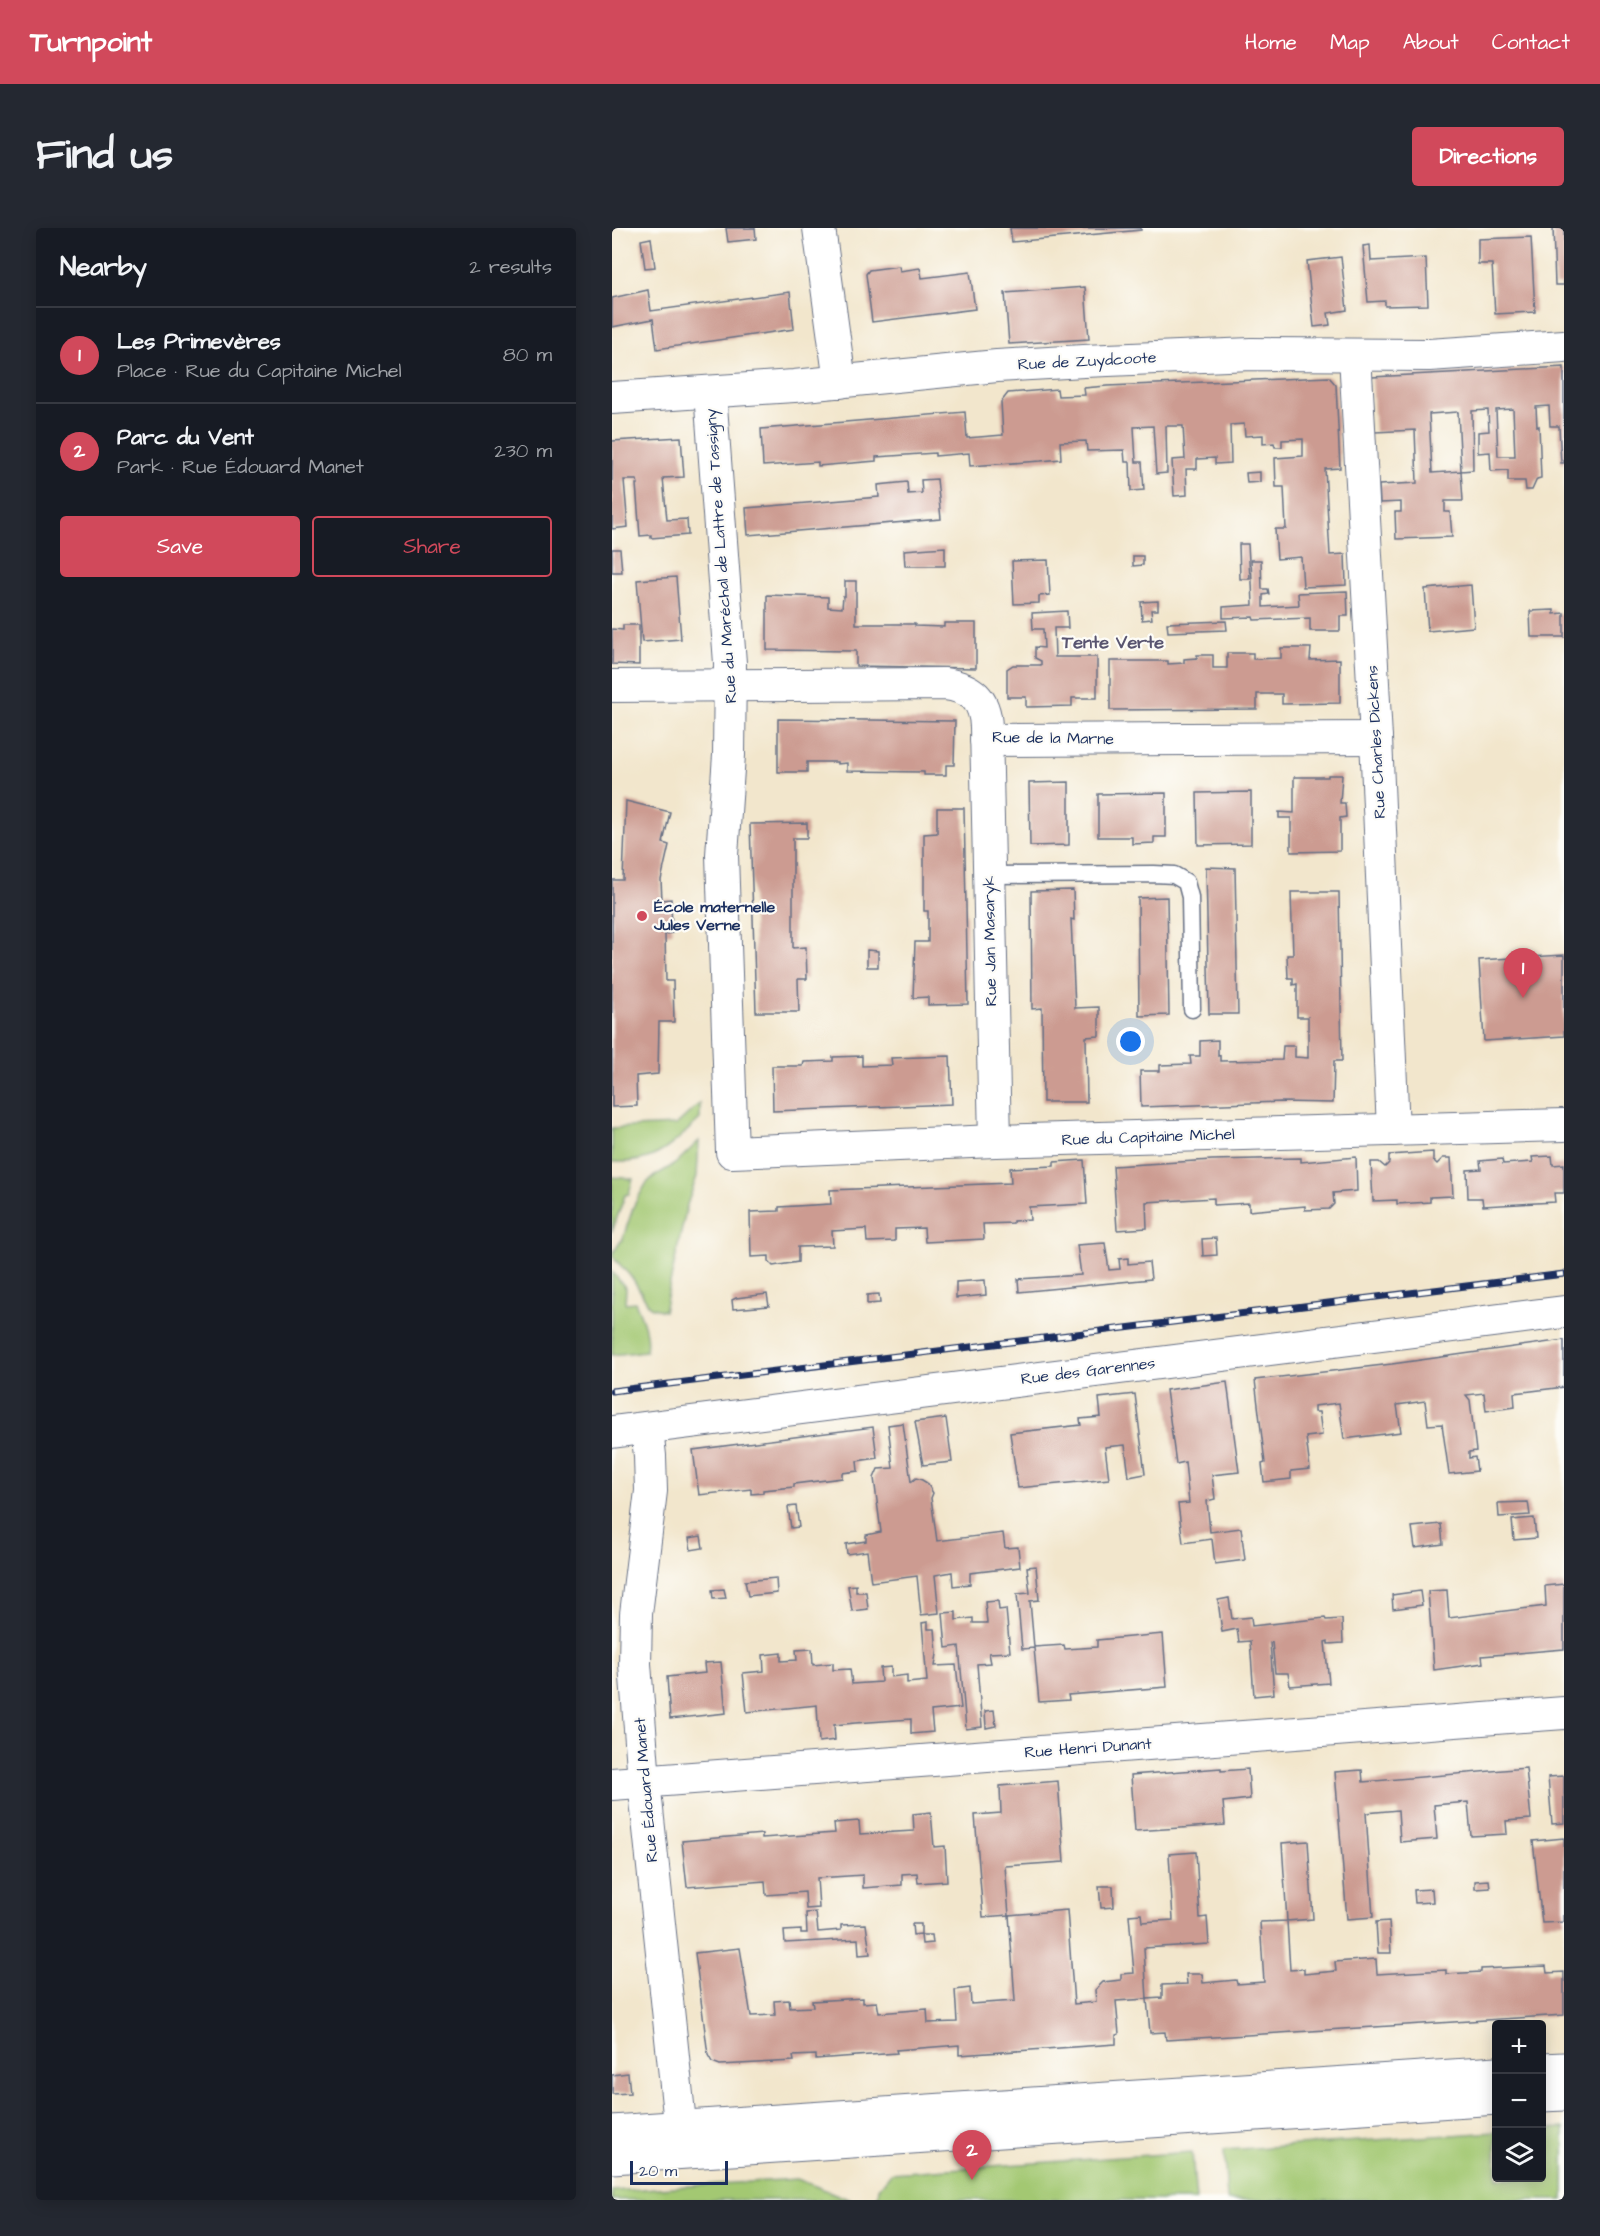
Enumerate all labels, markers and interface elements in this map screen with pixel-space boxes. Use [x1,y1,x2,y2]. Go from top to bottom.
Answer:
text: Turnpoint [30,23,152,62]
text: Home [1245,28,1297,57]
text: Map [1330,28,1370,57]
text: About [1403,28,1459,57]
text: Contact [1492,28,1570,57]
text: Find us [36,127,173,185]
button: Directions [1412,127,1564,186]
text: Nearby [60,249,147,285]
text: 2 results [469,253,552,281]
text: Les Primevères [117,326,281,357]
text: 1 [78,341,81,369]
text: 80 m [503,341,552,369]
street label: Rue de Zuydcoote [1017,346,1157,377]
text: Place · Rue du Capitaine Michel [117,357,402,385]
street label: Rue du Maréchal de Lattre de Tassigny [700,408,743,704]
text: Parc du Vent [117,422,254,453]
text: 2 [74,437,85,465]
text: 230 m [494,437,552,465]
text: Park · Rue Édouard Manet [117,453,364,481]
button: Save [60,516,300,577]
button: Share [312,516,552,577]
district label: Tente Verte [1061,630,1164,655]
street label: Rue Charles Dickens [1361,665,1391,819]
street label: Rue de la Marne [992,726,1114,750]
street label: Rue Jan Masaryk [978,875,1003,1006]
place label: École maternelle Jules Verne [653,896,775,936]
marker: École maternelle Jules Verne [635,909,649,923]
pin: 1 [1504,948,1542,998]
your location [1116,1027,1145,1056]
street label: Rue du Capitaine Michel [1061,1123,1235,1151]
street label: Rue des Garennes [1020,1352,1156,1390]
street label: Rue Édouard Manet [629,1716,663,1863]
street label: Rue Henri Dunant [1024,1733,1153,1763]
map controls [1492,2020,1546,2182]
button: + [1492,2020,1546,2074]
button: − [1492,2074,1546,2128]
button: layers [1492,2128,1546,2182]
pin: 2 [952,2130,992,2180]
scale bar [630,2158,728,2186]
text: 20 m [639,2160,677,2182]

